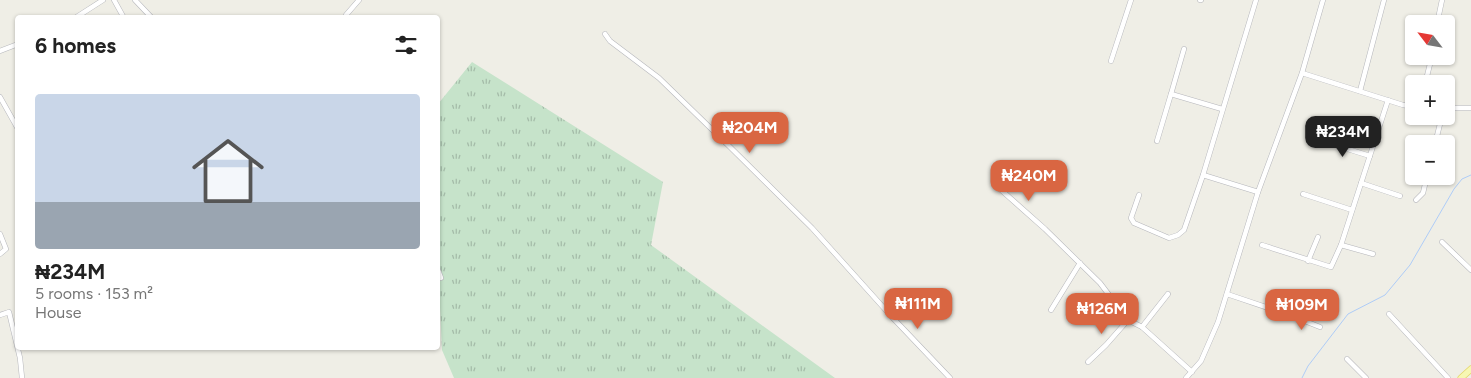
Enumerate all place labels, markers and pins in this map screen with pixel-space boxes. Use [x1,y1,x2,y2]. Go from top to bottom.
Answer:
pin: ₦204M [715,112,785,154]
pin: ₦234M [1308,116,1378,158]
pin: ₦240M [994,160,1064,202]
pin: ₦111M [883,288,953,330]
pin: ₦109M [1267,288,1337,331]
pin: ₦126M [1067,292,1137,335]

